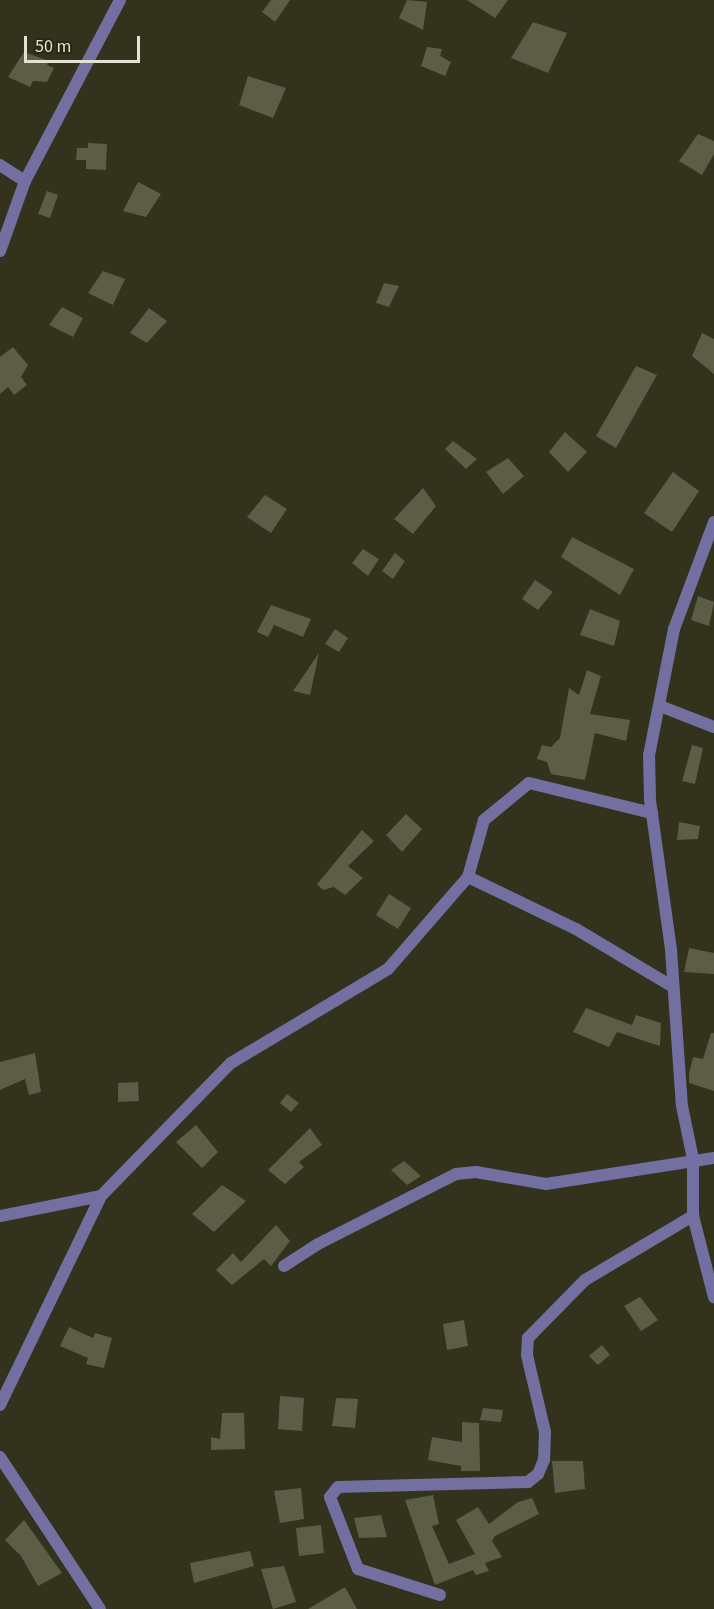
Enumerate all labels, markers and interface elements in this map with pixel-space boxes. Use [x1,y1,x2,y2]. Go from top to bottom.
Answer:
scale bar [27,24,142,62]
text: 50 m [35,34,71,59]

